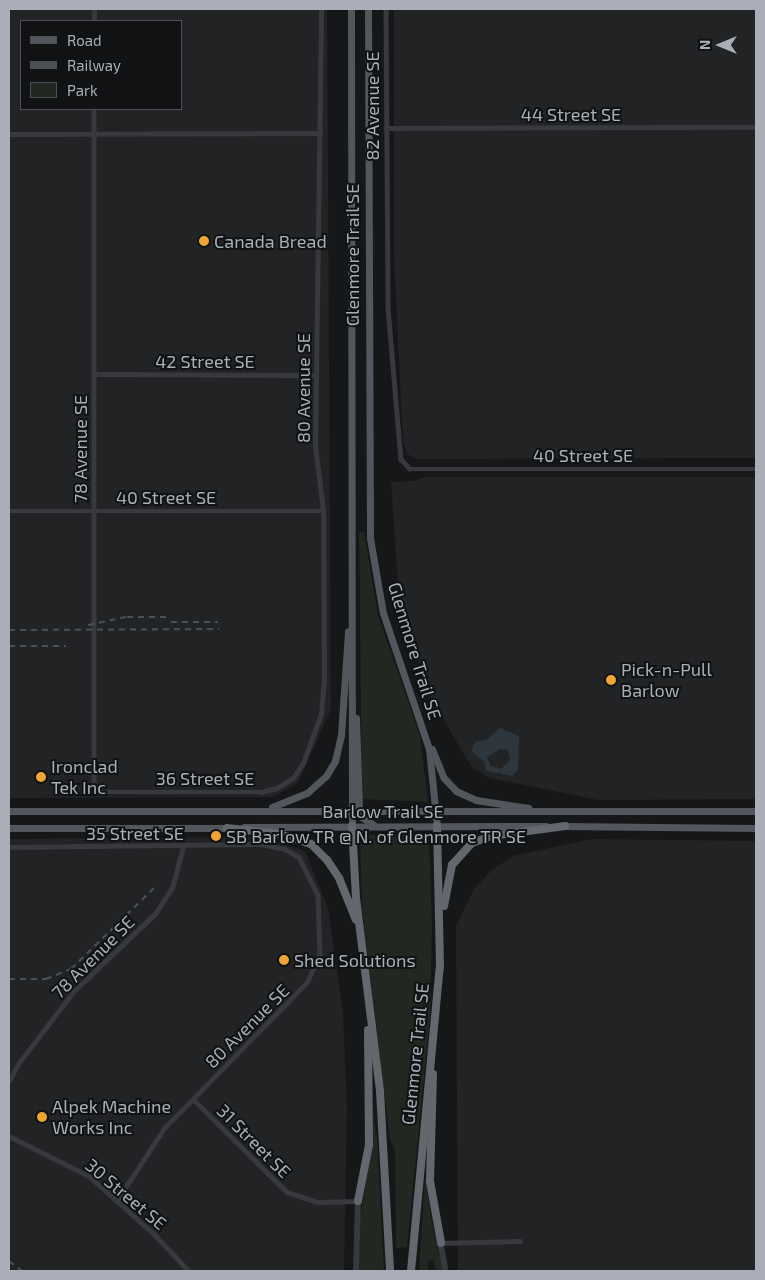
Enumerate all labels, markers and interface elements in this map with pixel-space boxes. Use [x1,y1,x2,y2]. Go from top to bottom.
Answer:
legend [20,20,182,110]
north arrow [695,20,745,70]
text: Road [67,31,102,49]
text: N [696,40,713,50]
street label: 82 Avenue SE [361,51,383,161]
text: Railway [67,56,121,74]
text: Park [67,81,98,99]
street label: 44 Street SE [521,103,621,125]
street label: Glenmore Trail SE [341,183,363,327]
place label: Canada Bread [214,230,327,252]
marker: Canada Bread [198,235,210,247]
street label: 80 Avenue SE [292,333,314,443]
street label: 42 Street SE [155,350,255,372]
street label: 78 Avenue SE [69,395,91,503]
street label: 40 Street SE [533,444,633,466]
street label: 40 Street SE [116,486,216,508]
street label: Glenmore Trail SE [384,579,446,723]
place label: Pick-n-Pull Barlow [621,659,712,702]
marker: Pick-n-Pull Barlow [605,674,617,686]
place label: Ironclad Tek Inc [51,756,118,799]
street label: 36 Street SE [156,767,254,789]
marker: Ironclad Tek Inc [35,771,47,783]
street label: Barlow Trail SE [322,800,444,822]
street label: 35 Street SE [86,822,184,844]
place label: SB Barlow TR @ N. of Glenmore TR SE [226,825,528,847]
marker: SB Barlow TR @ N. of Glenmore TR SE [210,830,222,842]
street label: 78 Avenue SE [47,911,139,1003]
place label: Shed Solutions [294,949,416,971]
marker: Shed Solutions [278,954,290,966]
street label: 80 Avenue SE [200,979,294,1073]
street label: Glenmore Trail SE [397,982,433,1126]
place label: Alpek Machine Works Inc [52,1096,171,1138]
street label: 31 Street SE [213,1100,295,1182]
marker: Alpek Machine Works Inc [36,1111,48,1123]
street label: 30 Street SE [81,1154,171,1234]

